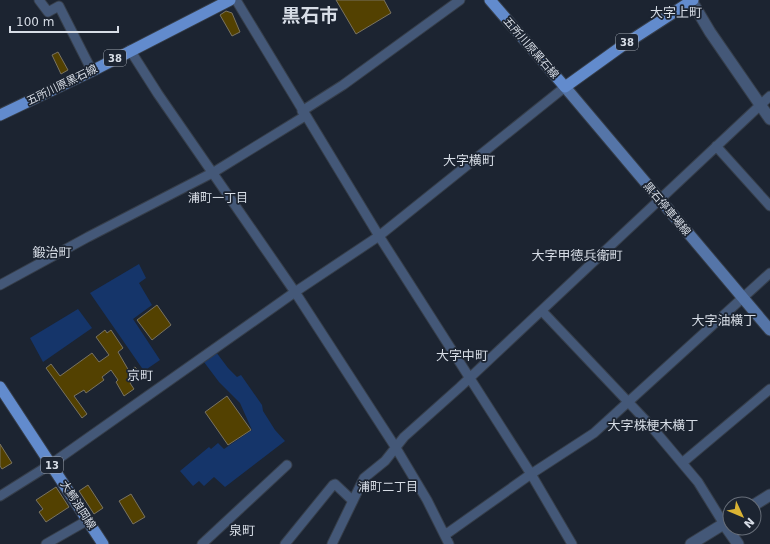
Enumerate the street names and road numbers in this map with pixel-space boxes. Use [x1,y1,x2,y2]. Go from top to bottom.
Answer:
street label: 五所川原黒石線 [501,15,561,81]
road number: 38 [616,34,638,50]
road number: 38 [104,50,126,66]
street label: 五所川原黒石線 [25,62,99,108]
street label: 黒石停車場線 [641,180,693,238]
road number: 13 [41,457,63,473]
street label: 大鰐浪岡線 [58,478,98,532]

